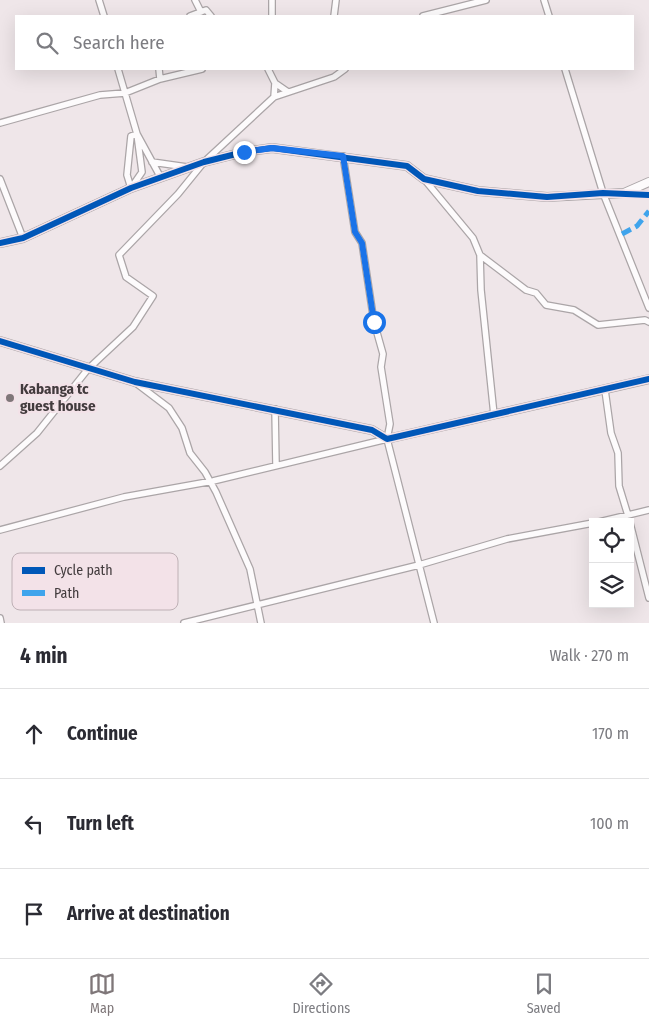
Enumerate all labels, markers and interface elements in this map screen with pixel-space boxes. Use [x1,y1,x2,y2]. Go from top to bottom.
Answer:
search box [15,15,634,70]
icon: search [33,29,61,57]
text: Search here [73,31,165,54]
route end [233,141,256,164]
route start [363,311,386,334]
place label: Kabanga tc guest house [20,380,96,415]
marker: Kabanga tc guest house [4,392,16,404]
map controls [589,518,634,608]
button: locate [589,518,634,563]
legend [12,553,178,610]
text: Cycle path [54,562,113,579]
button: layers [589,563,634,608]
text: Path [54,585,79,602]
text: 4 min [20,643,68,669]
text: Walk · 270 m [550,646,629,665]
icon: ahead [20,720,48,748]
text: Continue [67,722,138,745]
text: 170 m [592,724,629,743]
icon: left [20,810,48,838]
text: Turn left [67,812,134,835]
text: 100 m [590,814,629,833]
icon: arrive [20,900,48,928]
text: Arrive at destination [67,902,230,925]
tab: Map [88,970,116,1017]
tab: Directions [292,970,350,1017]
tab: Saved [527,970,561,1017]

